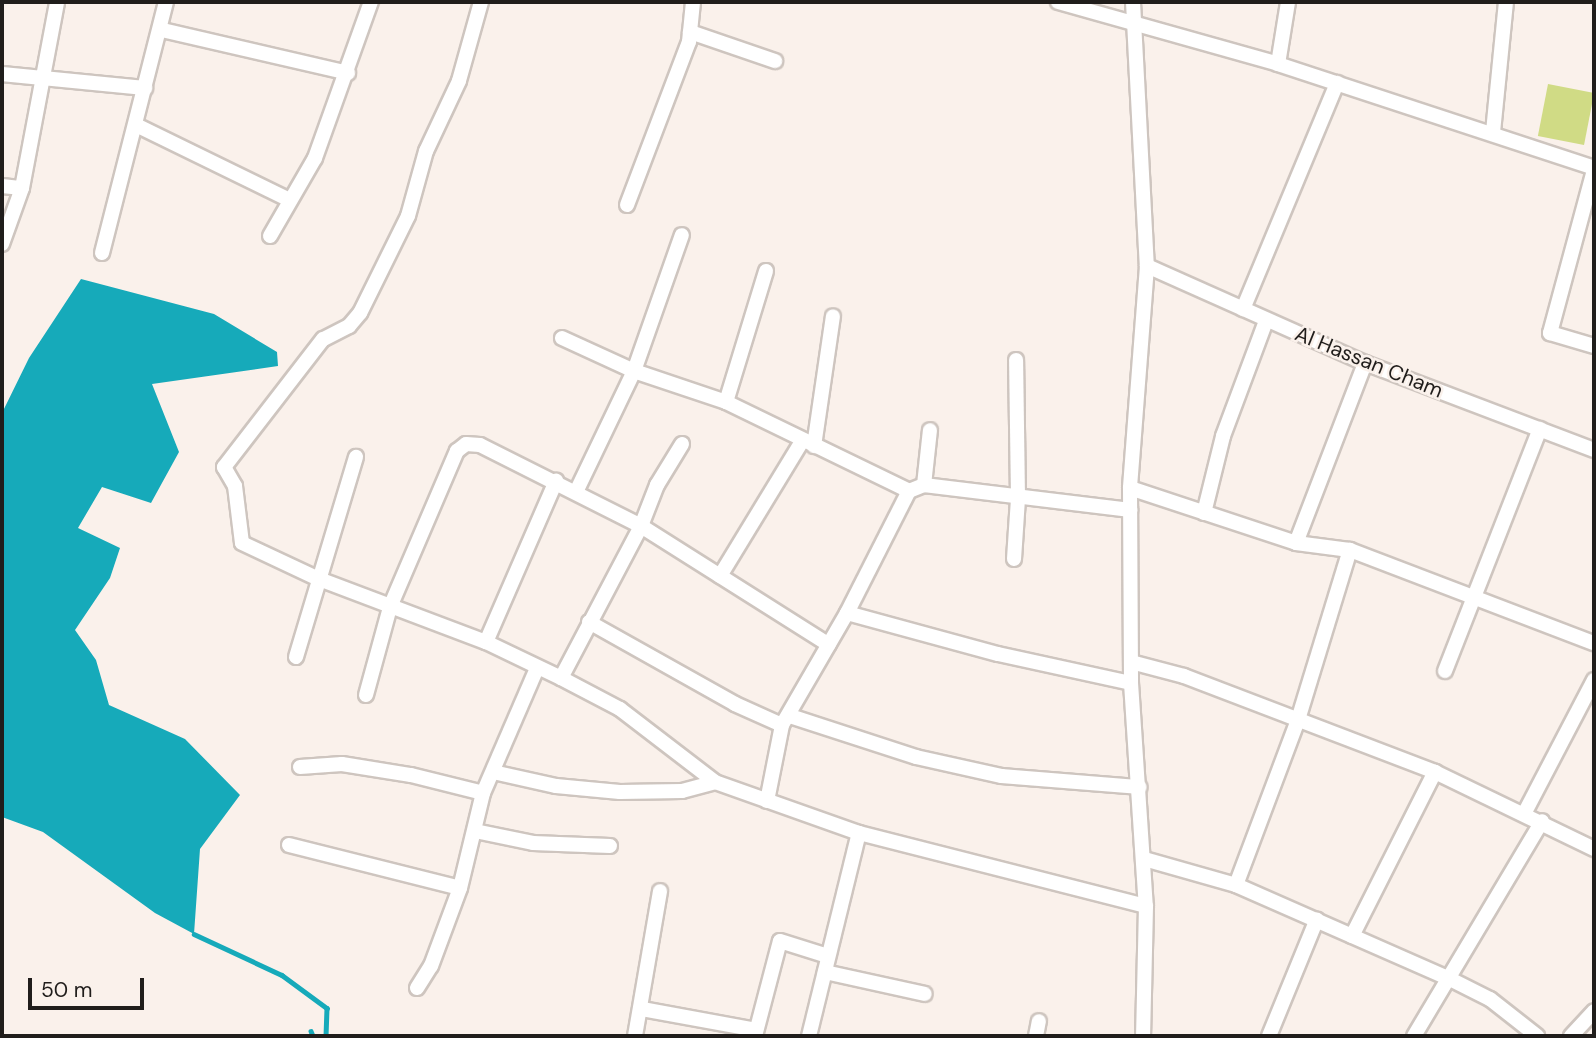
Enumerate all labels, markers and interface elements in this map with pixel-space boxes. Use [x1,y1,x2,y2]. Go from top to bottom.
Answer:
street label: Al Hassan Cham [1291,321,1447,403]
scale bar [32,964,147,1008]
text: 50 m [41,976,92,1004]

